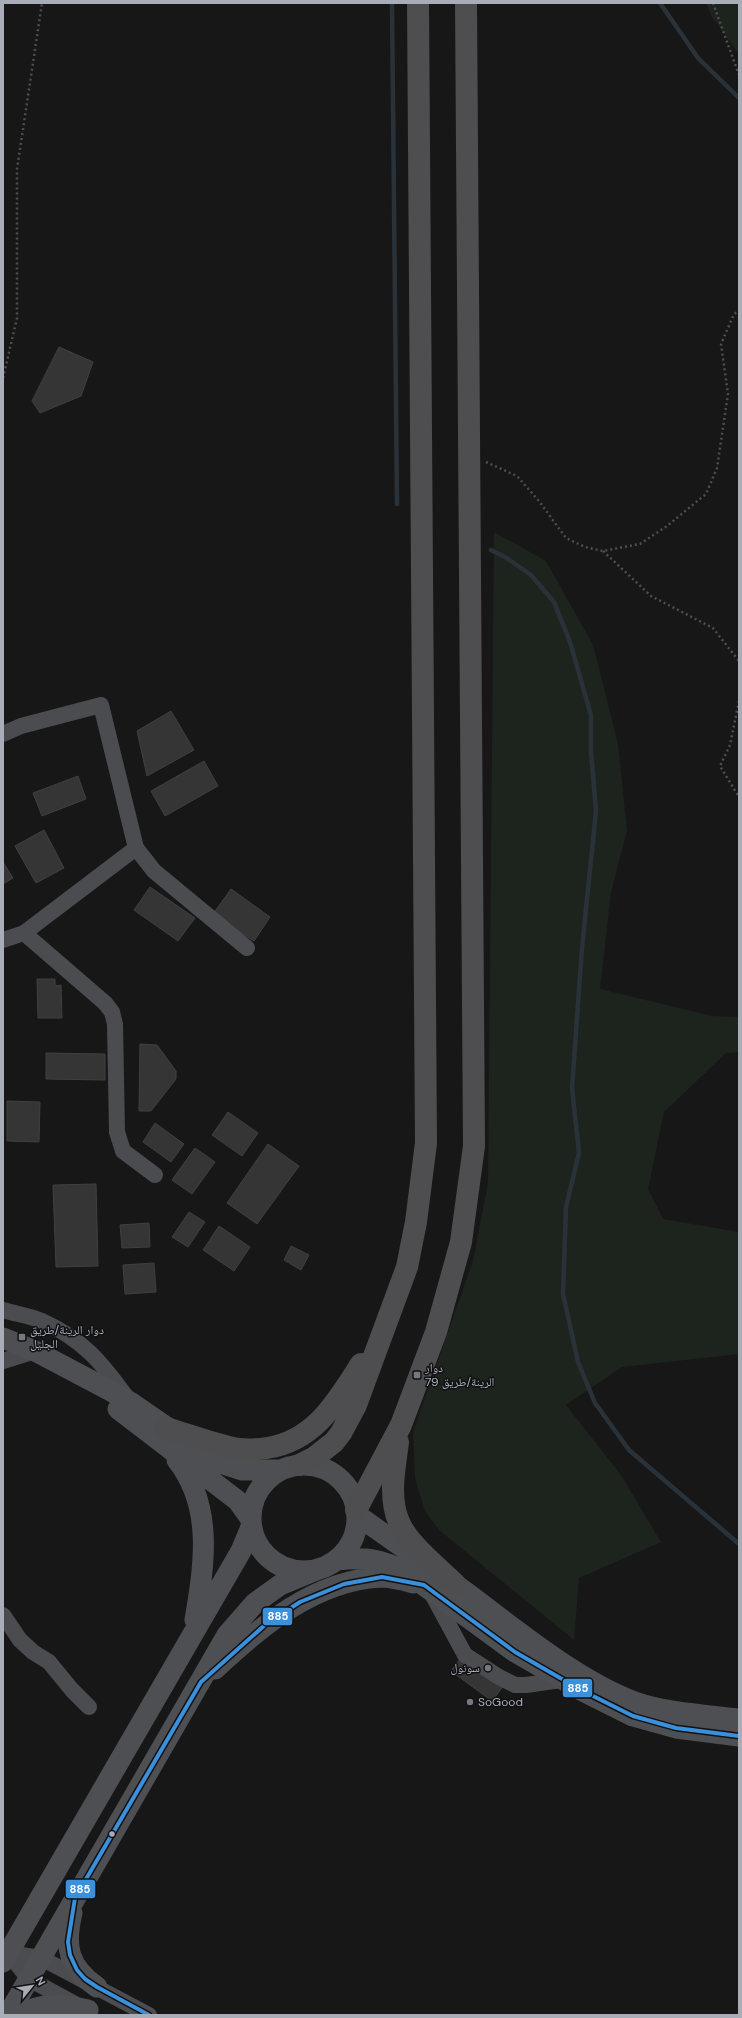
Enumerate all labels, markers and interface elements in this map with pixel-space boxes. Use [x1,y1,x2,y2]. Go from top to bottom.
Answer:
place label: دوار الرينة/طريق الجليل [30,1322,104,1352]
marker: دوار الرينة/طريق الجليل [17,1332,27,1342]
place label: دوار الرينة/طريق 79 [424,1360,495,1390]
marker: دوار الرينة/طريق 79 [412,1370,422,1380]
line badge: 885 [262,1607,293,1626]
text: 885 [268,1609,289,1623]
place label: سونول [450,1660,480,1676]
marker: سونول [483,1663,493,1673]
line badge: 885 [562,1678,593,1698]
text: 885 [568,1681,589,1695]
place label: SoGood [478,1694,523,1710]
marker: SoGood [465,1697,475,1707]
unlabelled marker [107,1829,117,1839]
line badge: 885 [65,1879,96,1899]
text: 885 [70,1882,91,1896]
north arrow [12,1966,52,2006]
text: N [33,1974,49,1988]

